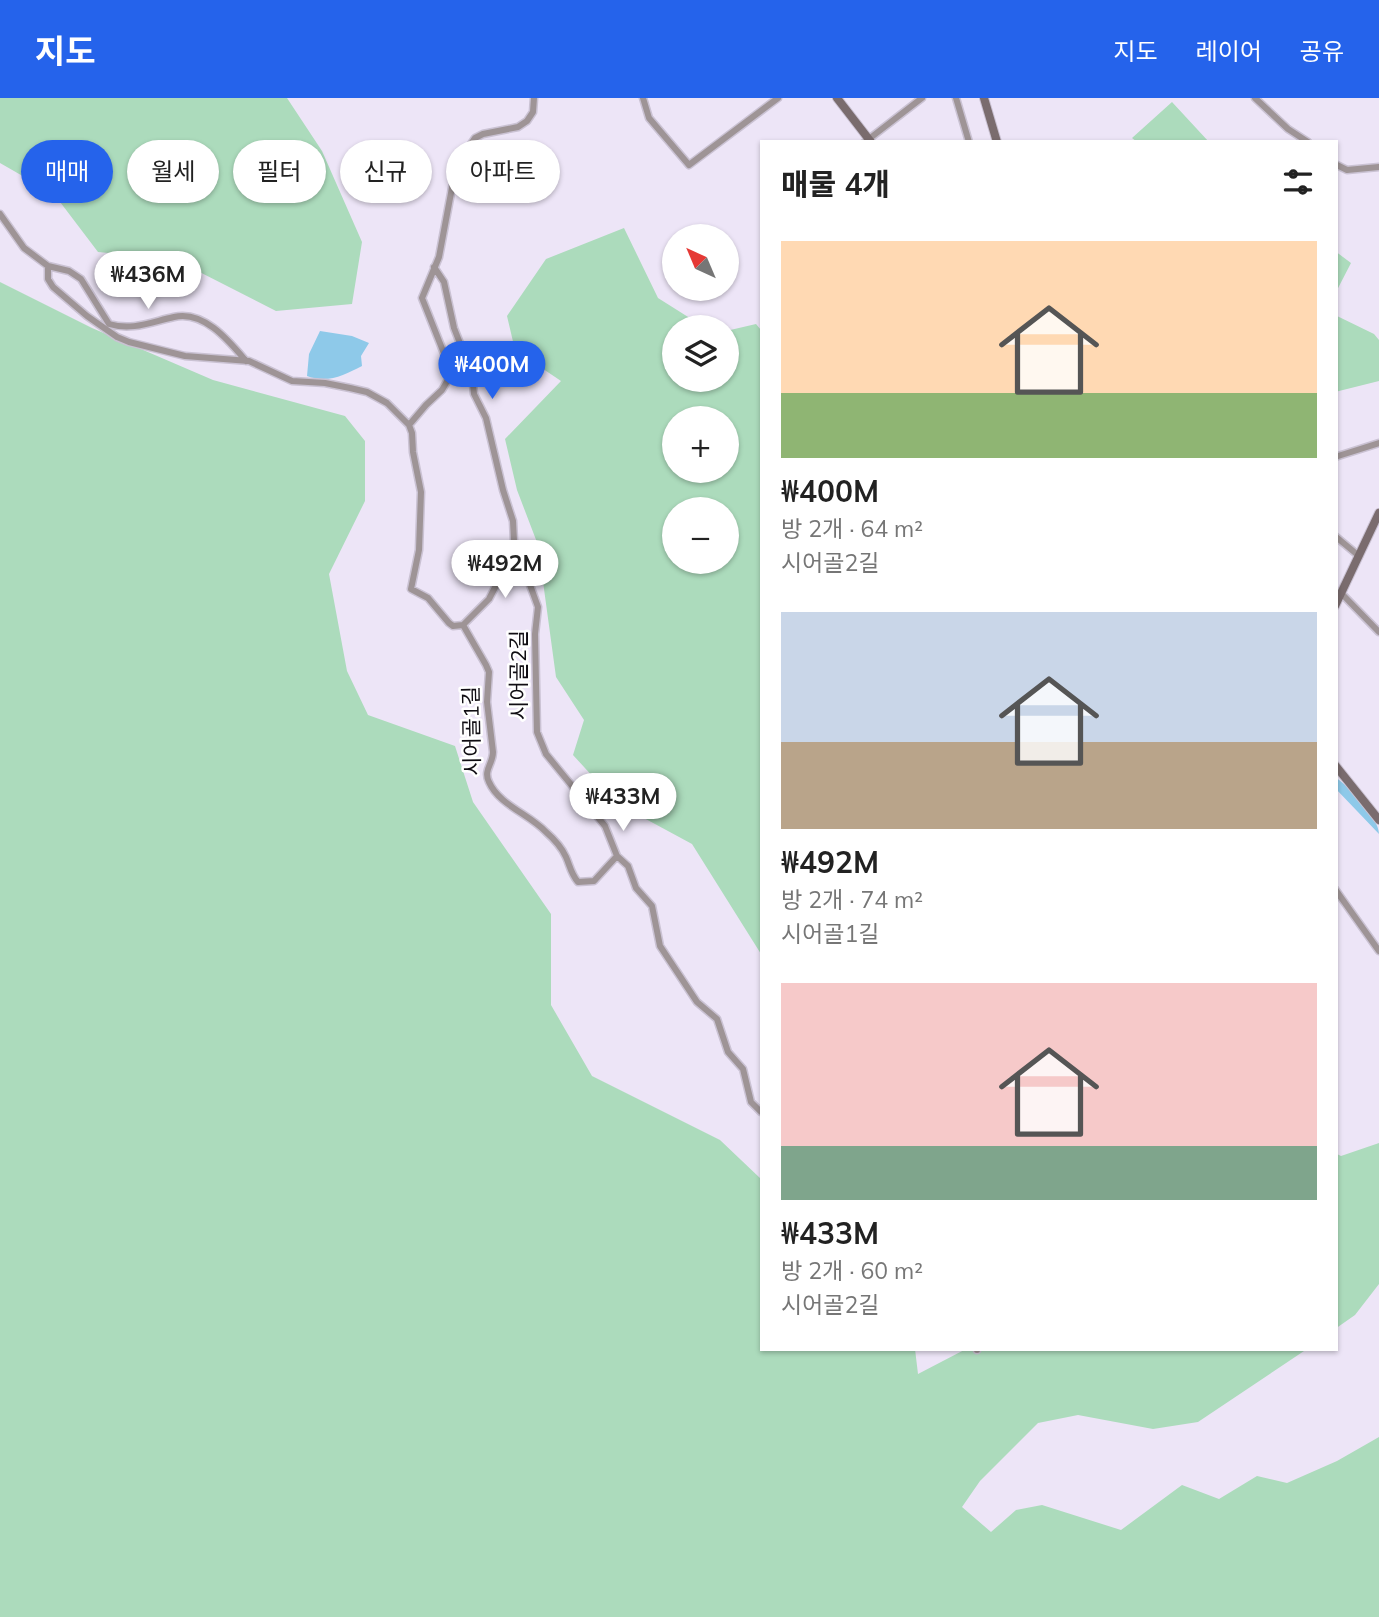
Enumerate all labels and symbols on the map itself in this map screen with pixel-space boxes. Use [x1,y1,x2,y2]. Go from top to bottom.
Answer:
north arrow [662,224,738,301]
pin: ₩436M [99,252,197,311]
pin: ₩400M [443,342,541,401]
pin: ₩492M [456,540,554,600]
street label: 시어골2길 [505,630,531,720]
street label: 시어골1길 [457,686,485,776]
pin: ₩433M [574,774,672,833]

